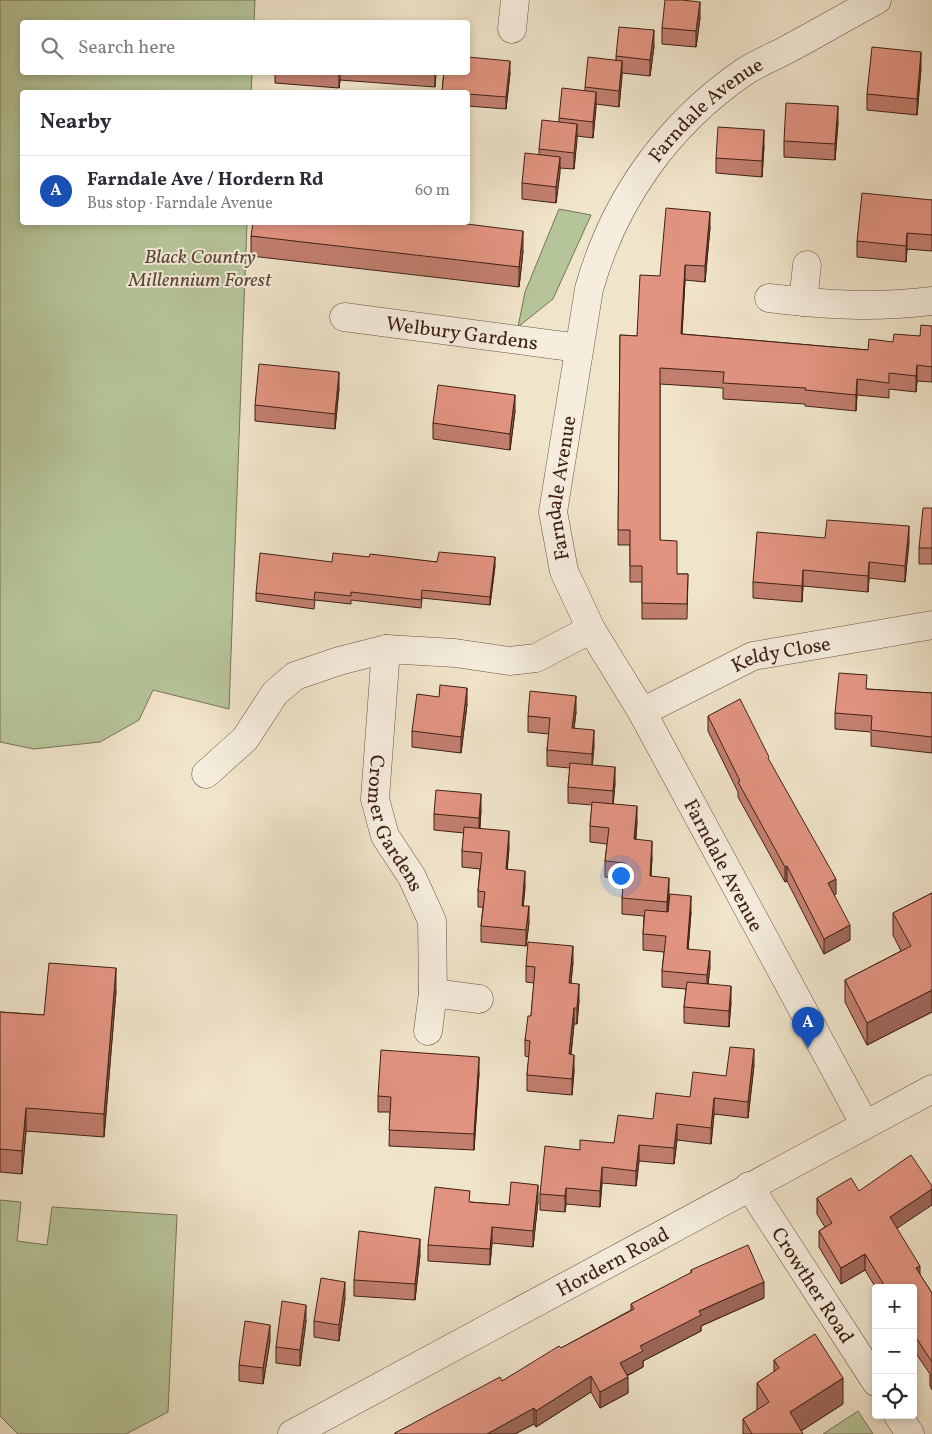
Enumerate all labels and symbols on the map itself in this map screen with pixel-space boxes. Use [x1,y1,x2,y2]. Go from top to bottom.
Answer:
street label: Farndale Avenue [643,52,768,169]
park label: Black Country Millennium Forest [128,244,272,295]
street label: Welbury Gardens [384,311,539,358]
street label: Farndale Avenue [541,414,584,563]
street label: Keldy Close [727,631,833,681]
street label: Cromer Gardens [359,754,429,896]
street label: Farndale Avenue [675,795,769,937]
your location [608,863,634,889]
pin: A [792,1007,824,1048]
street label: Hordern Road [552,1221,675,1305]
street label: Crowther Road [763,1223,860,1350]

